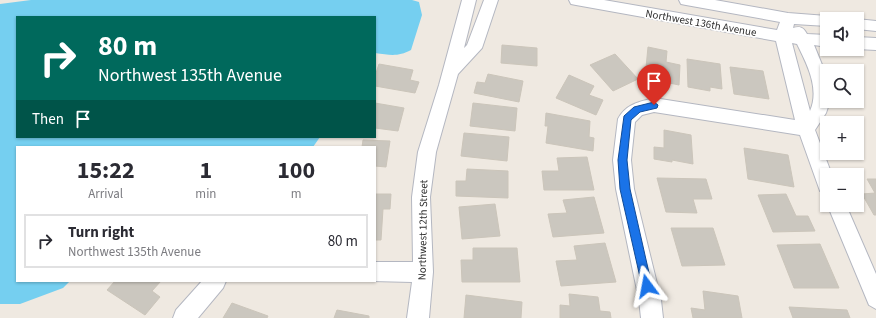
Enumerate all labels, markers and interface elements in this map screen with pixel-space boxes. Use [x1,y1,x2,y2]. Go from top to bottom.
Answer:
street label: Northwest 136th Avenue [644,6,758,40]
map controls [820,12,864,212]
button: sound [820,12,864,56]
text: 80 m [98,26,157,66]
icon: right [32,32,84,84]
text: Northwest 135th Avenue [98,63,282,88]
pin [637,64,671,105]
button: search [820,64,864,108]
icon: arrive [643,70,665,92]
icon: arrive [72,108,94,130]
text: Then [32,109,64,130]
button: + [820,116,864,160]
text: 15:22 [77,153,135,188]
text: 1 [200,153,212,188]
text: 100 [277,153,315,188]
button: − [820,168,864,212]
street label: Northwest 12th Street [415,179,431,280]
text: Arrival [88,185,123,203]
text: min [195,185,216,203]
text: m [291,185,302,203]
text: Turn right [68,222,134,243]
icon: right [34,230,56,252]
text: 80 m [328,231,358,252]
text: Northwest 135th Avenue [68,243,201,261]
position arrow [626,265,668,307]

